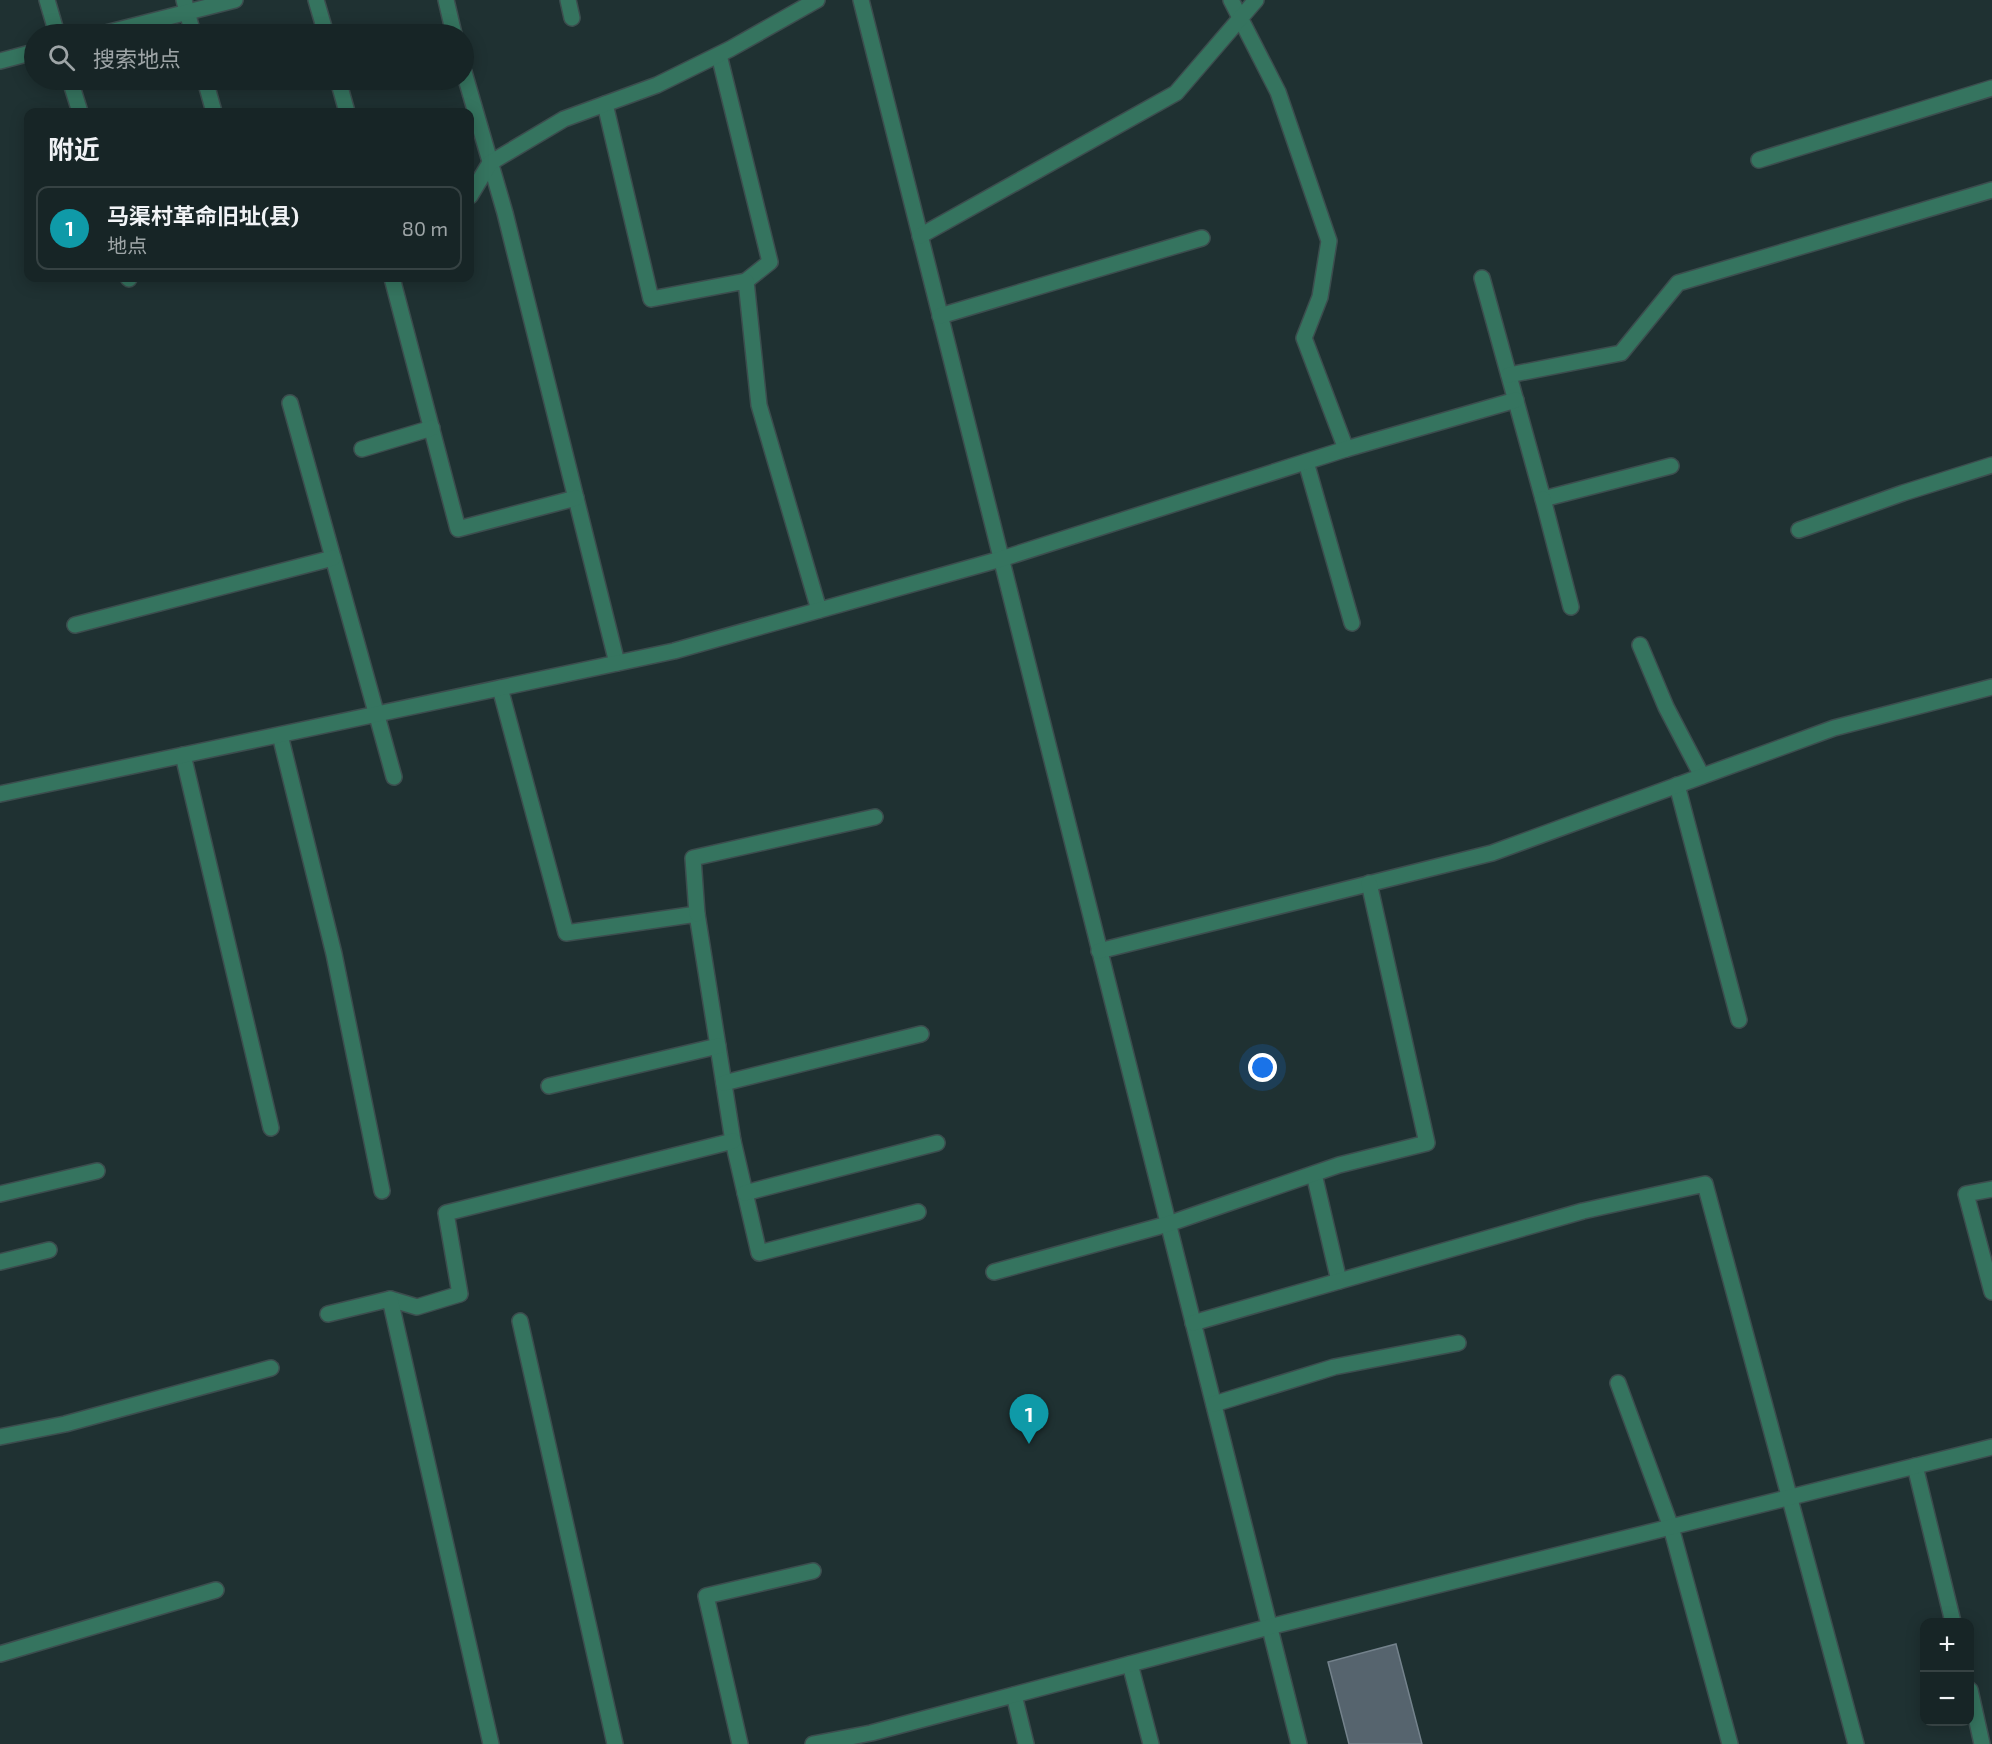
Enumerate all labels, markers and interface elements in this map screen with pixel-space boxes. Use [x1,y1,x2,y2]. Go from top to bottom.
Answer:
search box [24,24,474,90]
icon: search [45,41,78,74]
text: 搜索地点 [93,45,181,71]
text: 附近 [48,133,100,164]
text: 马渠村革命旧址(县) [107,202,299,228]
text: 1 [65,216,74,240]
text: 80 m [402,216,448,240]
text: 地点 [107,233,147,257]
your location [1248,1053,1277,1082]
pin: 1 [1010,1394,1048,1444]
map controls [1920,1618,1974,1726]
button: + [1920,1618,1974,1672]
button: − [1920,1672,1974,1726]

